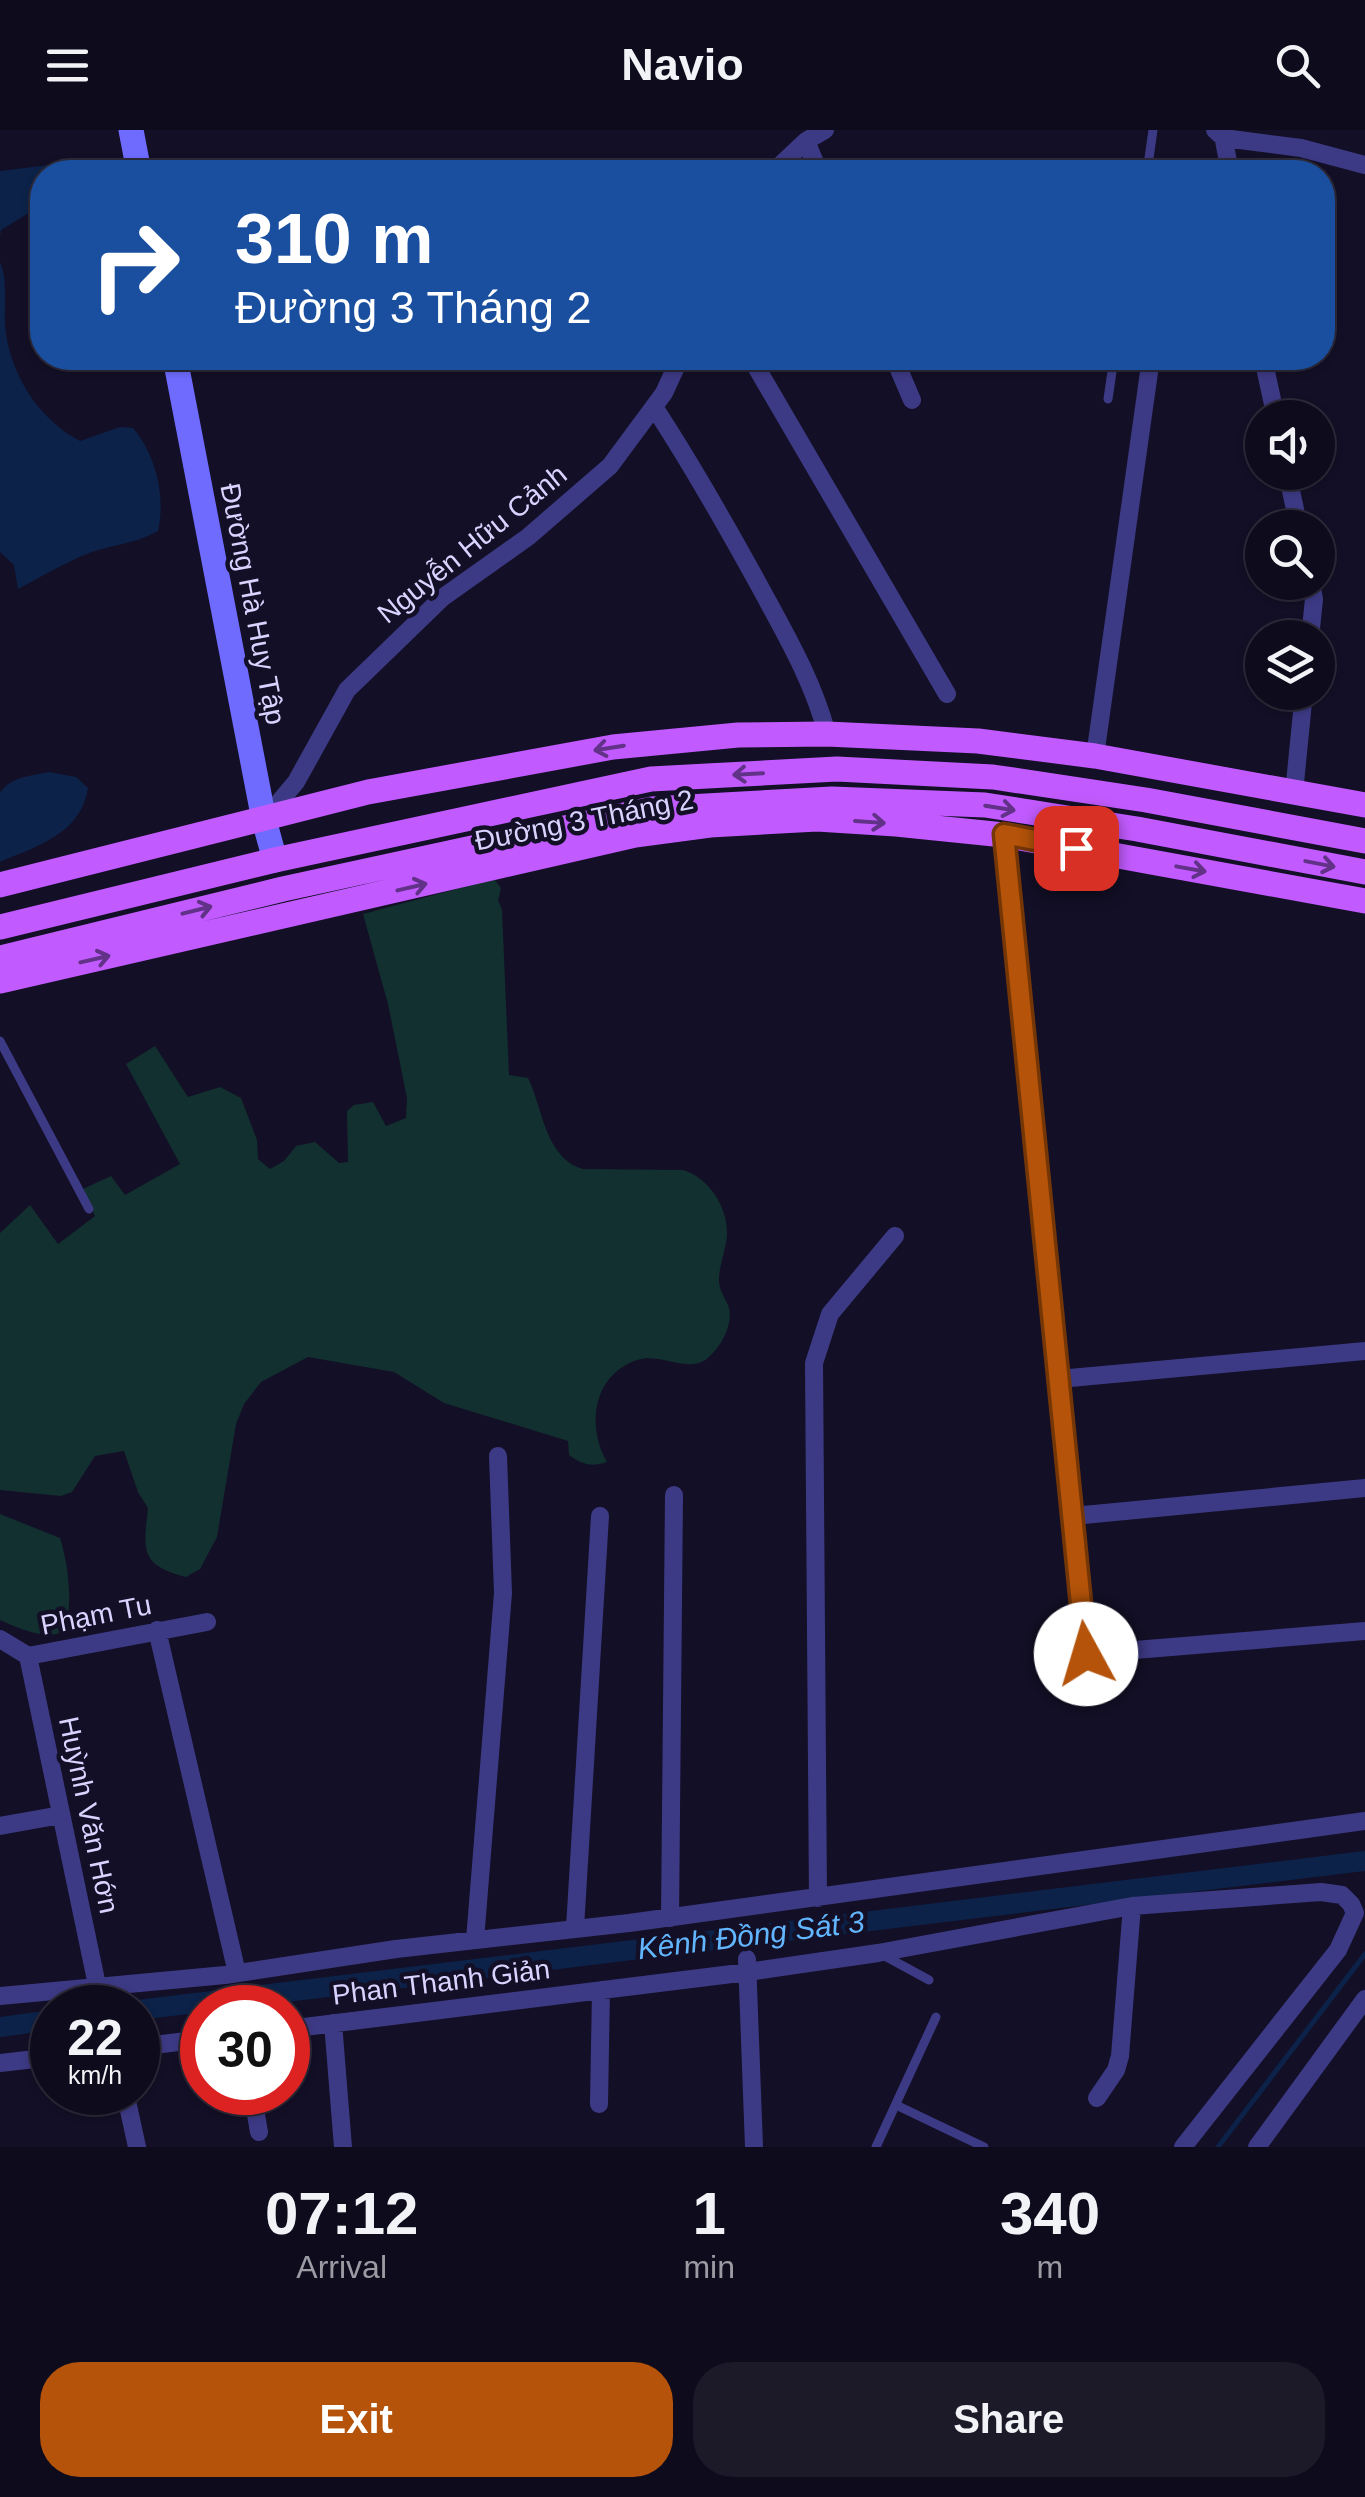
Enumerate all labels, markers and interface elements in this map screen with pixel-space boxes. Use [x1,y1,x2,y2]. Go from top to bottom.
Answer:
icon: menu [40,38,95,93]
icon: search [1270,38,1325,93]
text: Navio [621,39,744,90]
icon: right [70,200,200,330]
text: 310 m [235,200,433,278]
text: Đường 3 Tháng 2 [235,282,592,333]
map controls [1245,400,1335,710]
button: sound [1245,400,1335,490]
street label: Nguyễn Hữu Cảnh [371,458,573,630]
street label: Đường Hà Huy Tập [214,481,292,727]
button: search [1245,510,1335,600]
button: layers [1245,620,1335,710]
one-way arrow [593,740,626,758]
one-way arrow [733,765,765,784]
street label: Đường 3 Tháng 2 [472,784,696,856]
one-way arrow [983,799,1016,817]
pin [1034,806,1119,891]
one-way arrow [854,813,886,832]
icon: arrive [1049,821,1104,876]
one-way arrow [1303,855,1336,874]
one-way arrow [1175,860,1207,879]
one-way arrow [395,877,427,895]
one-way arrow [180,900,212,918]
one-way arrow [78,949,110,967]
street label: Phạm Tu [38,1589,154,1641]
position arrow [1034,1602,1138,1706]
street label: Huỳnh Văn Hớn [53,1714,125,1916]
water label: Kênh Đồng Sát 3 [636,1905,867,1965]
street label: Phan Thanh Giản [330,1953,552,2011]
speed limit sign: 30 [180,1985,310,2115]
text: 22 [67,2010,123,2066]
text: km/h [68,2061,122,2089]
text: 07:12 [265,2180,418,2247]
text: 1 [692,2180,726,2247]
text: 340 [1000,2180,1100,2247]
text: Arrival [296,2249,387,2285]
text: min [683,2249,735,2285]
text: m [1037,2249,1063,2285]
button: Exit [40,2362,673,2477]
button: Share [693,2362,1325,2477]

